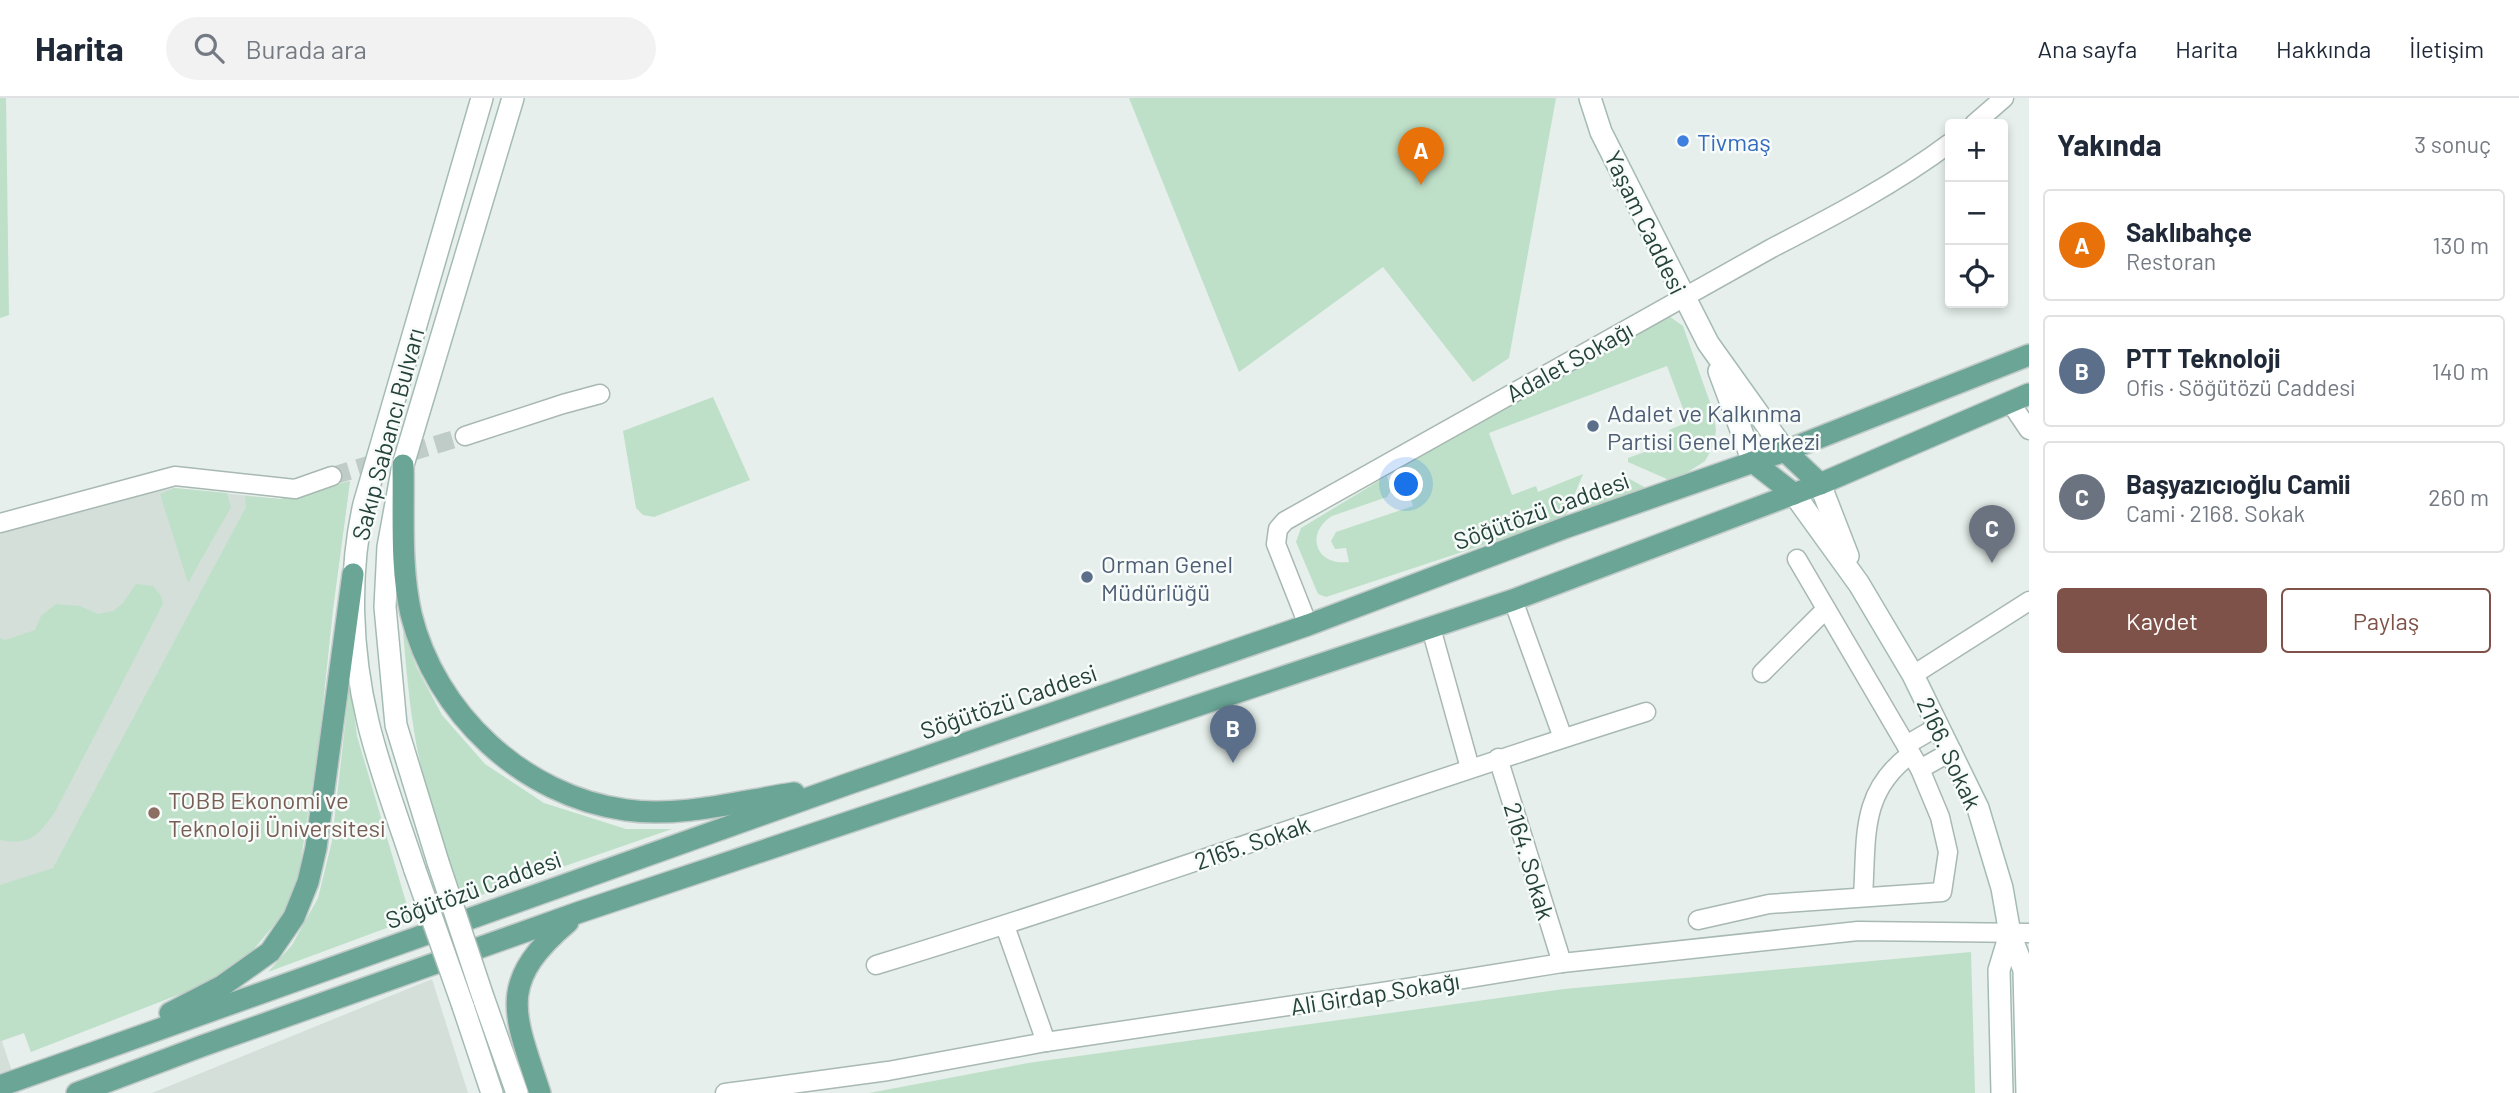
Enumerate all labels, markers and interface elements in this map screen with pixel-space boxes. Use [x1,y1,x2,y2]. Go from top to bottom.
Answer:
search box [166,17,656,80]
text: Harita [35,28,124,68]
icon: search [190,29,228,67]
text: Burada ara [246,33,367,64]
text: Ana sayfa [2038,34,2137,63]
text: Harita [2175,34,2238,63]
text: Hakkında [2276,34,2371,63]
text: İletişim [2409,34,2484,63]
map controls [1945,119,2008,308]
button: + [1945,119,2008,182]
text: Yakında [2057,126,2162,162]
pin: A [1398,127,1444,185]
place label: Tivmaş [1697,127,1771,156]
text: 3 sonuç [2414,130,2491,158]
marker: Tivmaş [1675,133,1691,149]
street label: Yaşam Caddesi [1599,146,1693,298]
button: − [1945,182,2008,245]
text: Saklıbahçe [2126,216,2252,247]
text: A [2074,231,2090,259]
text: 130 m [2432,231,2489,259]
button: locate [1945,245,2008,308]
text: Restoran [2126,247,2216,275]
street label: Adalet Sokağı [1501,314,1637,408]
street label: Sakıp Sabancı Bulvarı [345,325,429,543]
text: PTT Teknoloji [2126,342,2280,373]
text: B [2075,357,2089,385]
text: 140 m [2432,357,2489,385]
text: Ofis · Söğütözü Caddesi [2126,373,2355,401]
place label: Adalet ve Kalkınma Partisi Genel Merkezi [1607,398,1820,455]
marker: Adalet ve Kalkınma Partisi Genel Merkezi [1585,418,1601,434]
street label: Söğütözü Caddesi [1449,465,1633,555]
your location [1389,467,1423,501]
text: Başyazıcıoğlu Camii [2126,468,2350,499]
text: C [2075,483,2089,511]
text: 260 m [2428,483,2489,511]
text: Cami · 2168. Sokak [2126,499,2305,527]
pin: C [1969,505,2015,563]
place label: Orman Genel Müdürlüğü [1101,549,1233,606]
marker: Orman Genel Müdürlüğü [1079,569,1095,585]
button: Kaydet [2057,588,2267,653]
button: Paylaş [2281,588,2491,653]
street label: Söğütözü Caddesi [916,657,1100,745]
street label: 2166. Sokak [1911,692,1989,814]
pin: B [1210,705,1256,763]
place label: TOBB Ekonomi ve Teknoloji Üniversitesi [168,785,385,842]
street label: 2164. Sokak [1498,799,1562,923]
marker: TOBB Ekonomi ve Teknoloji Üniversitesi [146,805,162,821]
street label: 2165. Sokak [1190,809,1314,875]
street label: Söğütözü Caddesi [381,844,565,934]
street label: Ali Girdap Sokağı [1288,965,1462,1021]

